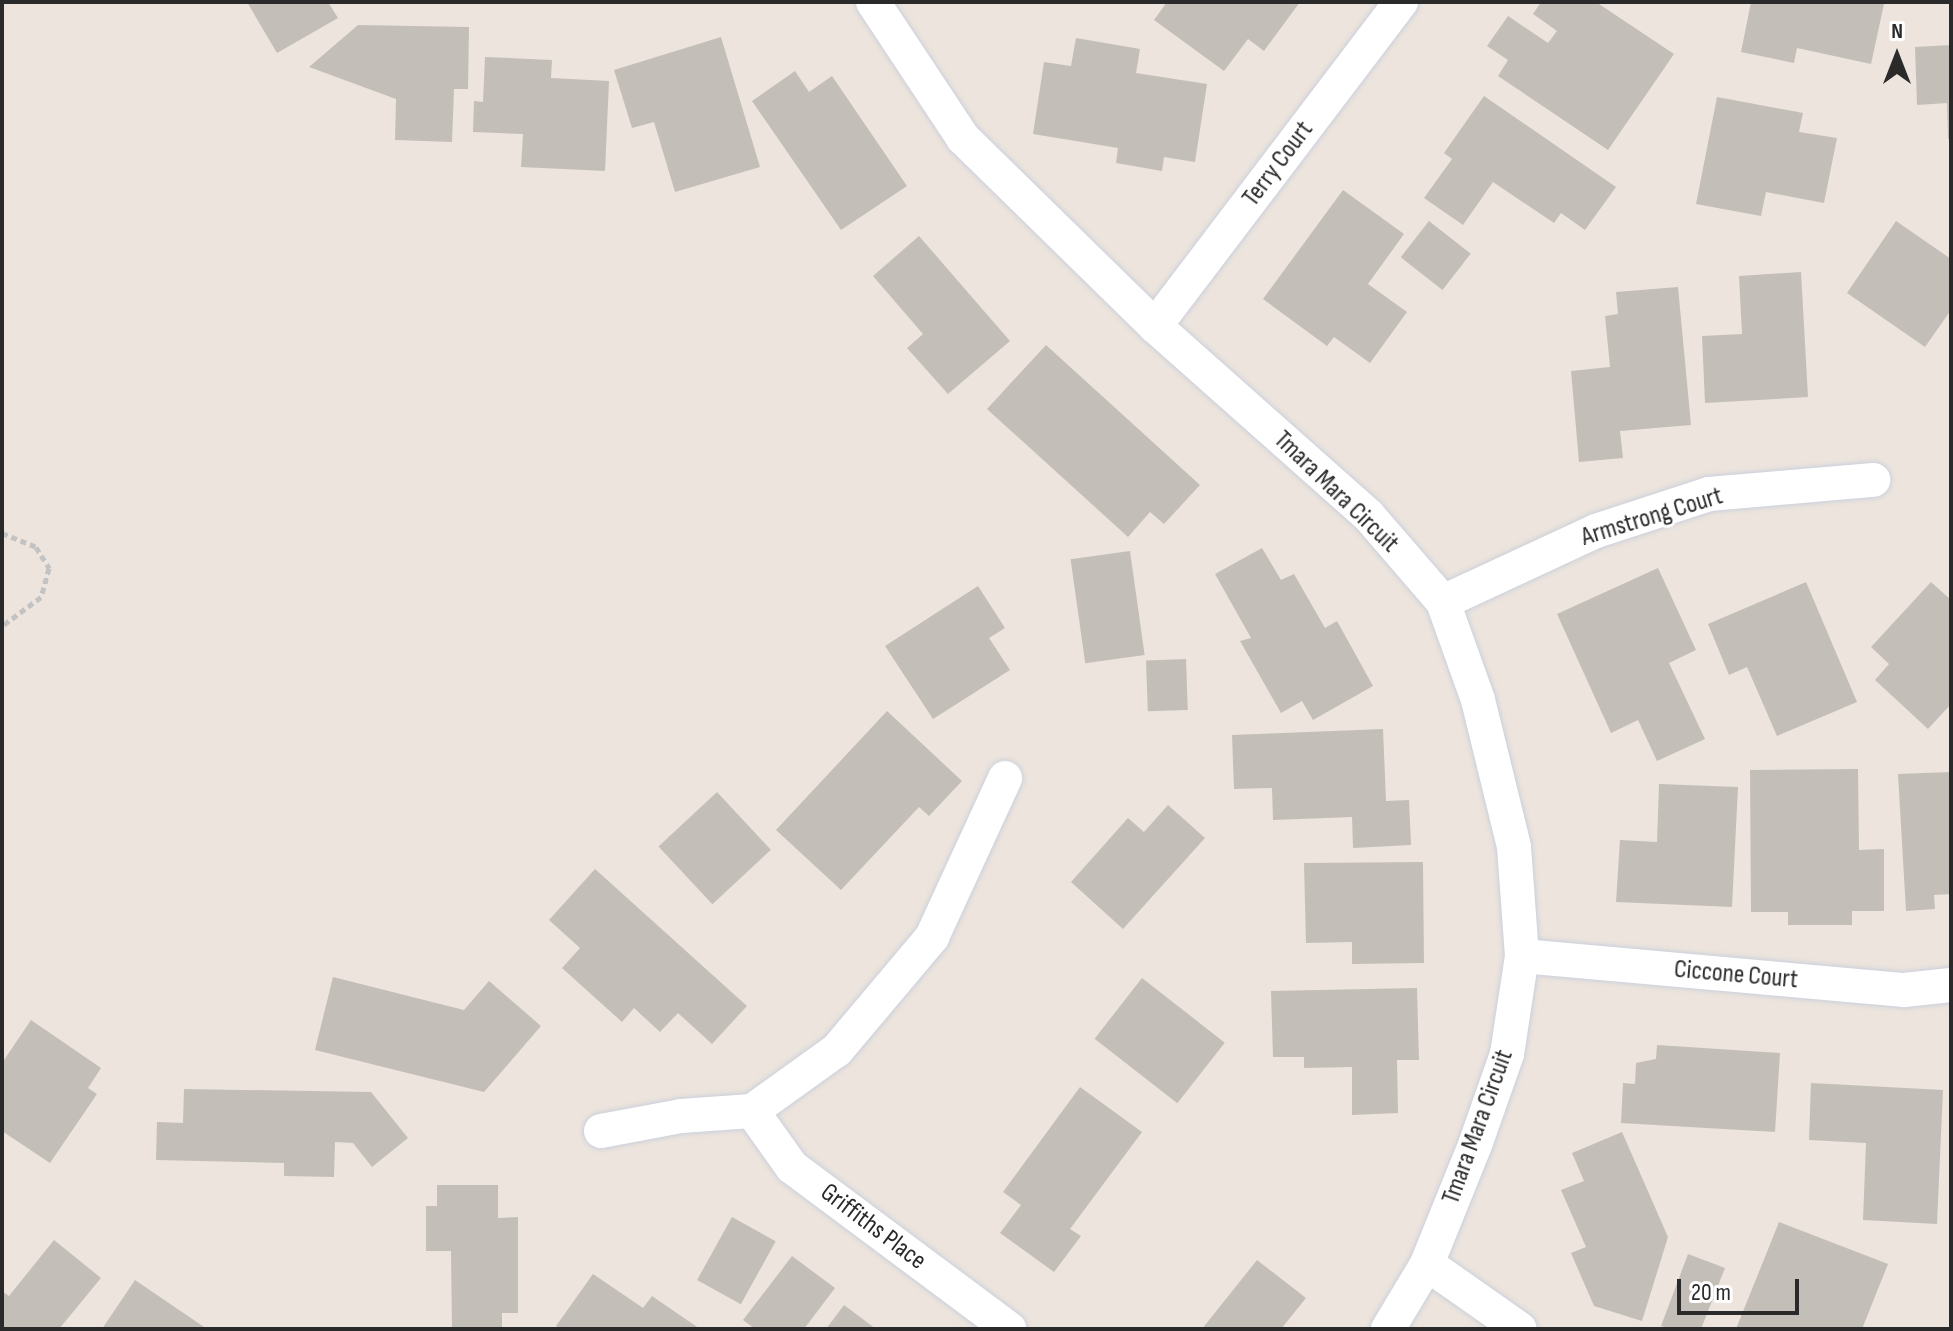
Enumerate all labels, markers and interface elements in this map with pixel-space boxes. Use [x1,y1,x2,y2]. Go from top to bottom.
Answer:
north arrow [1857,16,1937,96]
text: N [1891,18,1903,45]
street label: Terry Court [1236,115,1320,213]
street label: Tmara Mara Circuit [1267,425,1405,559]
street label: Armstrong Court [1578,481,1726,553]
street label: Ciccone Court [1673,954,1799,996]
street label: Tmara Mara Circuit [1436,1046,1520,1208]
street label: Griffiths Place [814,1177,932,1277]
scale bar [1681,1263,1803,1313]
text: 20 m [1691,1278,1731,1307]

